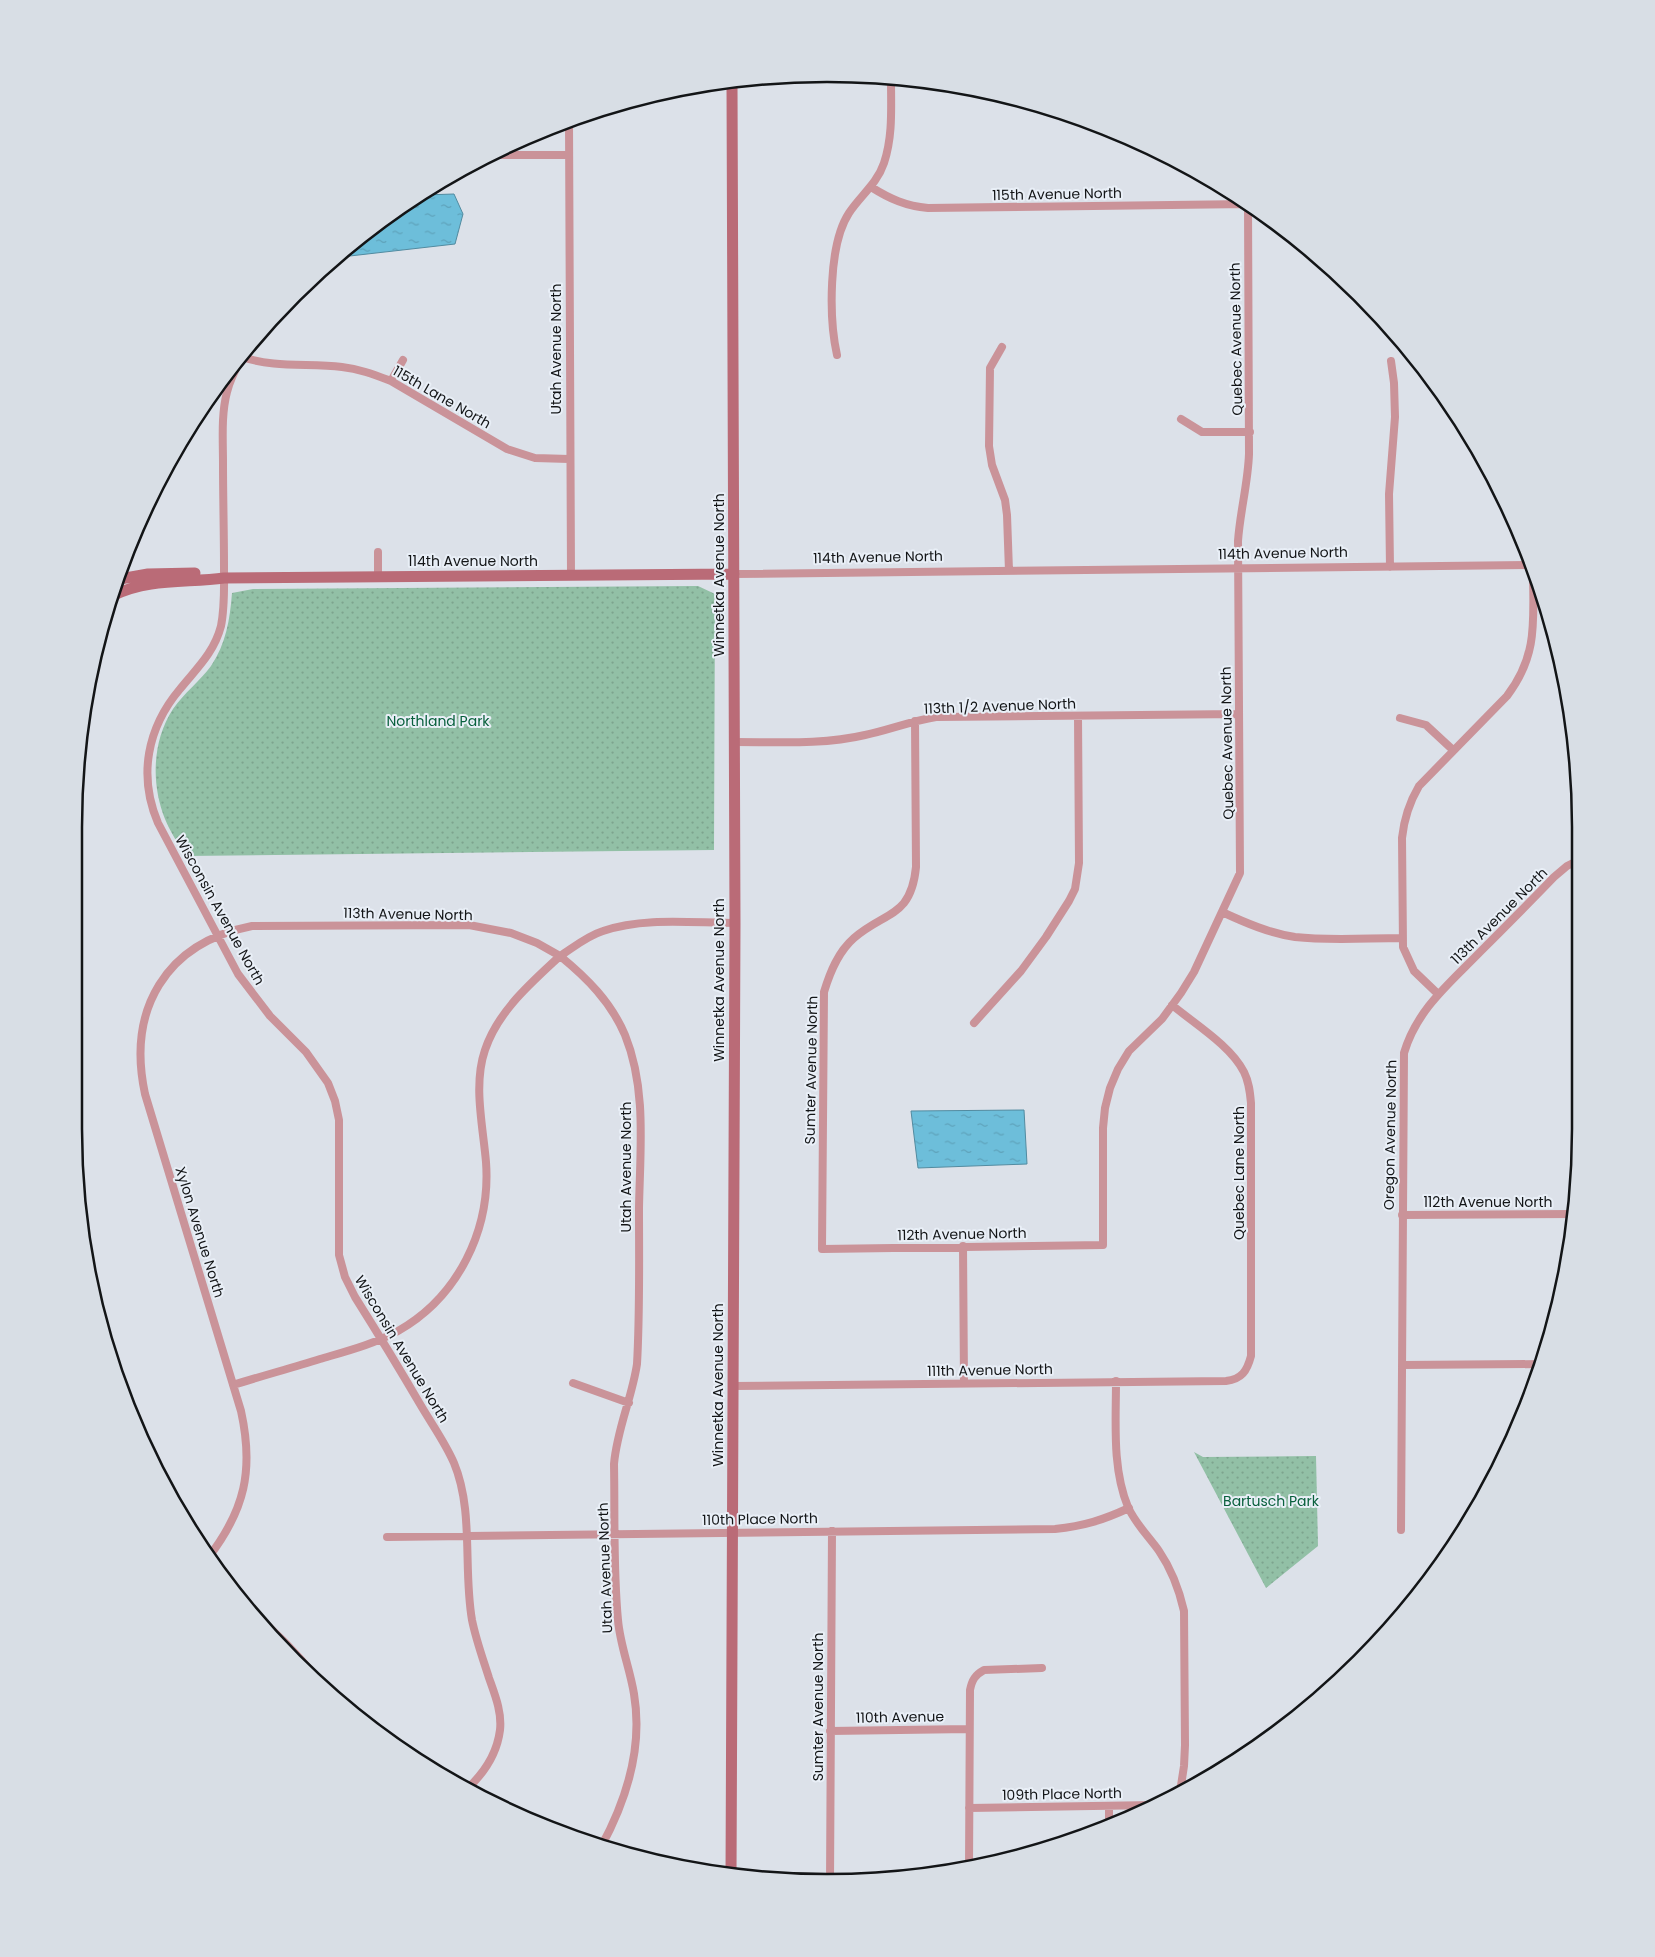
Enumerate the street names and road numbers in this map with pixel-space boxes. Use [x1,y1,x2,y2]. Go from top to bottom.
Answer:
street label: 115th Avenue North [992,183,1122,205]
street label: Quebec Avenue North [1225,262,1247,416]
street label: Utah Avenue North [546,283,566,415]
street label: 115th Lane North [389,361,495,433]
street label: Winnetka Avenue North [709,493,729,657]
street label: 114th Avenue North [1218,542,1348,564]
street label: 114th Avenue North [813,546,943,568]
street label: 114th Avenue North [408,551,538,571]
street label: Quebec Avenue North [1216,666,1238,820]
street label: 113th 1/2 Avenue North [924,693,1076,719]
street label: Wisconsin Avenue North [170,831,270,989]
street label: 113th Avenue North [1446,863,1552,969]
street label: Winnetka Avenue North [709,898,729,1062]
street label: 113th Avenue North [343,903,473,925]
street label: Sumter Avenue North [800,995,822,1145]
street label: Oregon Avenue North [1379,1060,1401,1210]
street label: Utah Avenue North [616,1101,636,1233]
street label: Quebec Lane North [1229,1106,1249,1240]
street label: Xylon Avenue North [171,1164,229,1300]
street label: 112th Avenue North [1423,1192,1553,1212]
street label: 112th Avenue North [897,1223,1027,1245]
street label: Wisconsin Avenue North [350,1272,454,1426]
street label: Winnetka Avenue North [708,1303,728,1467]
street label: 111th Avenue North [927,1359,1053,1381]
street label: Utah Avenue North [593,1502,617,1634]
street label: 110th Place North [702,1508,818,1530]
street label: Sumter Avenue North [808,1633,828,1781]
street label: 110th Avenue [856,1706,945,1728]
street label: 109th Place North [1002,1783,1122,1805]

